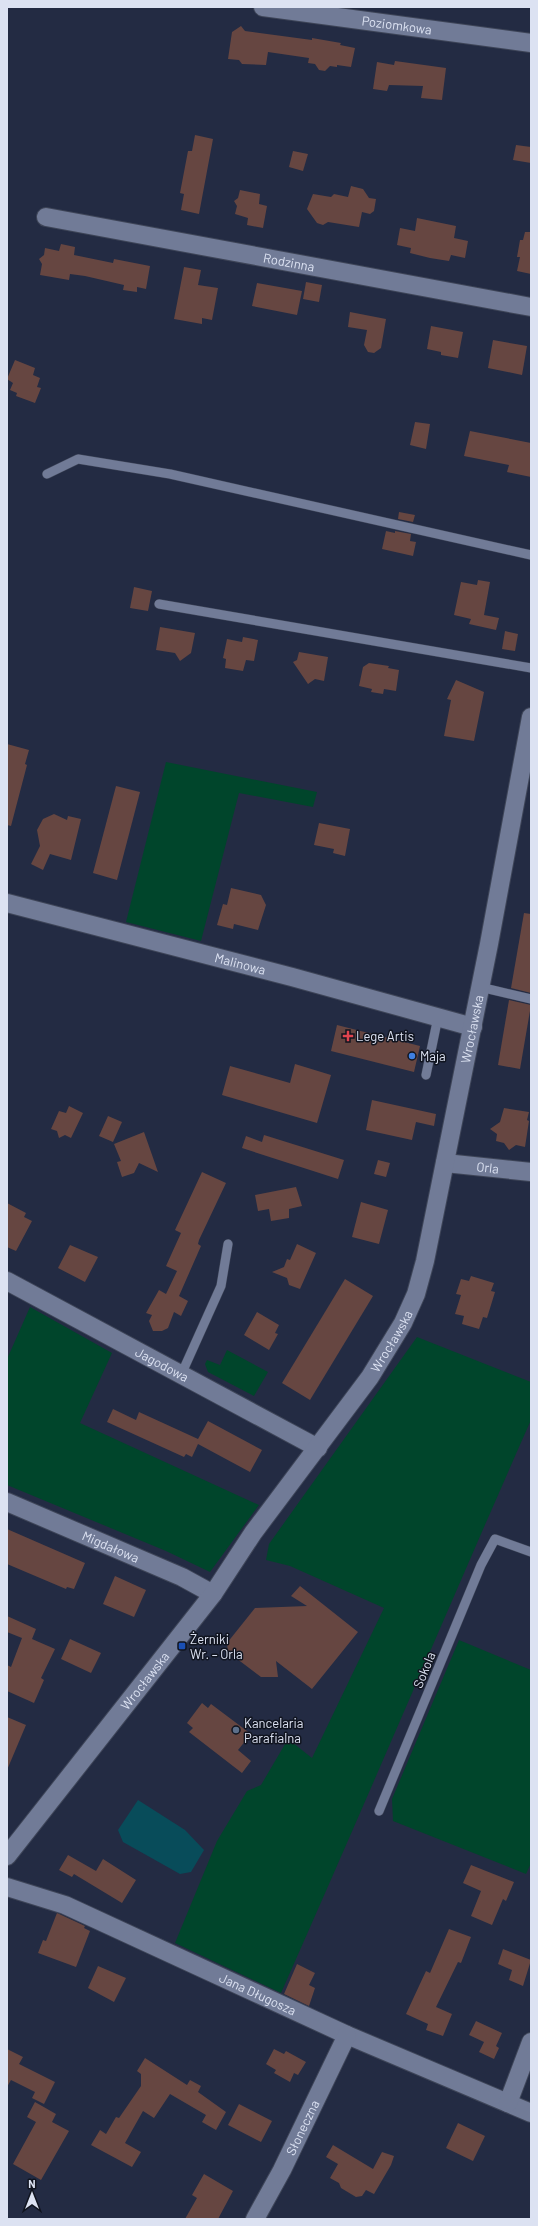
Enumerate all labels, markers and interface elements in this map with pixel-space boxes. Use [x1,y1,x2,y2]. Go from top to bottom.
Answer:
street label: Poziomkowa [361,12,433,38]
street label: Rodzinna [262,249,316,275]
street label: Malinowa [213,949,267,978]
street label: Wrocławska [457,994,486,1065]
place label: Lege Artis [356,1028,414,1044]
marker: Lege Artis [343,1031,353,1041]
place label: Maja [420,1048,446,1064]
marker: Maja [407,1051,417,1061]
street label: Orla [476,1158,500,1177]
street label: Wrocławska [367,1308,416,1375]
street label: Jagodowa [133,1343,191,1385]
street label: Migdałowa [80,1527,142,1566]
place label: Żerniki Wr. – Orla [190,1631,243,1662]
marker: Żerniki Wr. – Orla [177,1641,187,1651]
street label: Wrocławska [117,1649,173,1713]
street label: Sokola [410,1650,438,1690]
place label: Kancelaria Parafialna [244,1715,303,1746]
marker: Kancelaria Parafialna [231,1725,241,1735]
street label: Jana Długosza [217,1969,299,2018]
street label: Słoneczna [282,2097,322,2158]
north arrow [12,2174,52,2214]
text: N [28,2177,36,2190]

